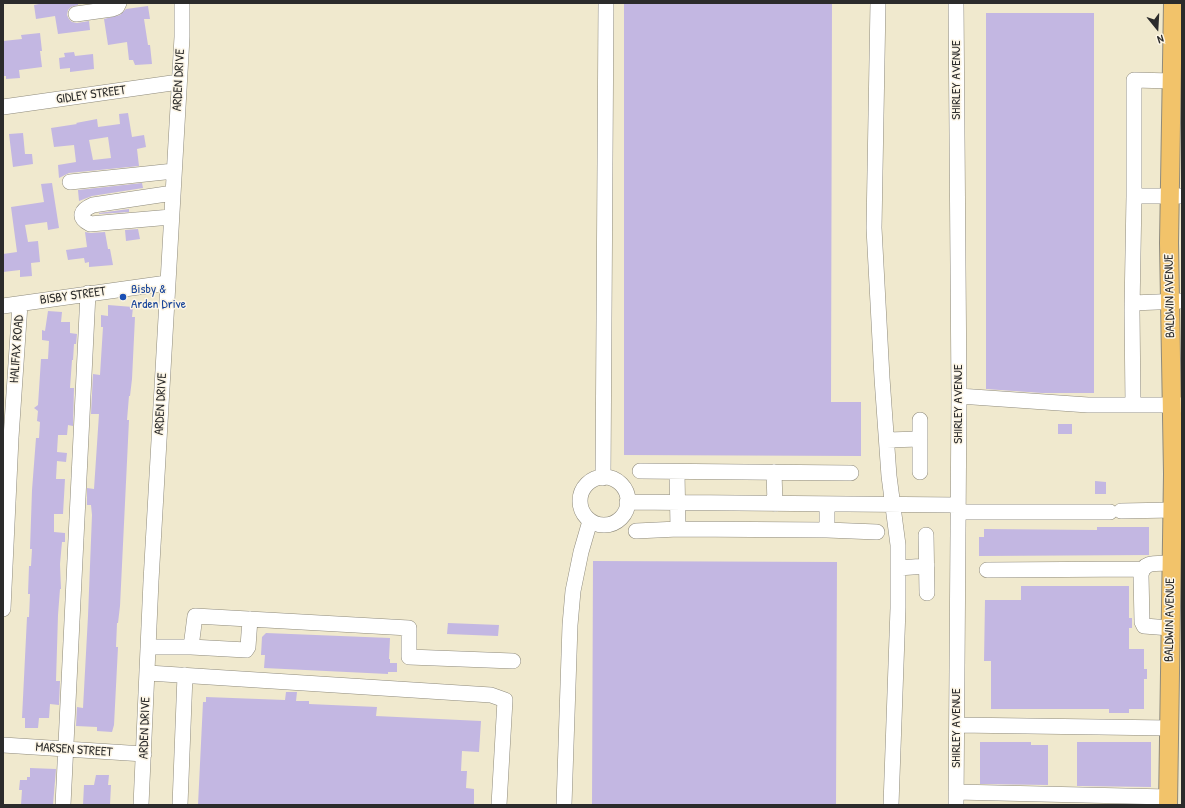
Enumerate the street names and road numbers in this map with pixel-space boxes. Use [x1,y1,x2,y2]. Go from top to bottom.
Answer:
street label: SHIRLEY AVENUE [949,40,965,120]
street label: ARDEN DRIVE [170,49,188,111]
street label: GIDLEY STREET [55,82,127,108]
street label: BALDWIN AVENUE [1161,254,1179,338]
street label: BISBY STREET [39,284,107,308]
street label: HALIFAX ROAD [7,315,27,383]
street label: SHIRLEY AVENUE [951,364,967,444]
street label: ARDEN DRIVE [152,373,170,435]
street label: BALDWIN AVENUE [1161,578,1179,662]
street label: SHIRLEY AVENUE [949,688,965,768]
street label: ARDEN DRIVE [136,697,154,759]
street label: MARSEN STREET [35,740,113,760]

